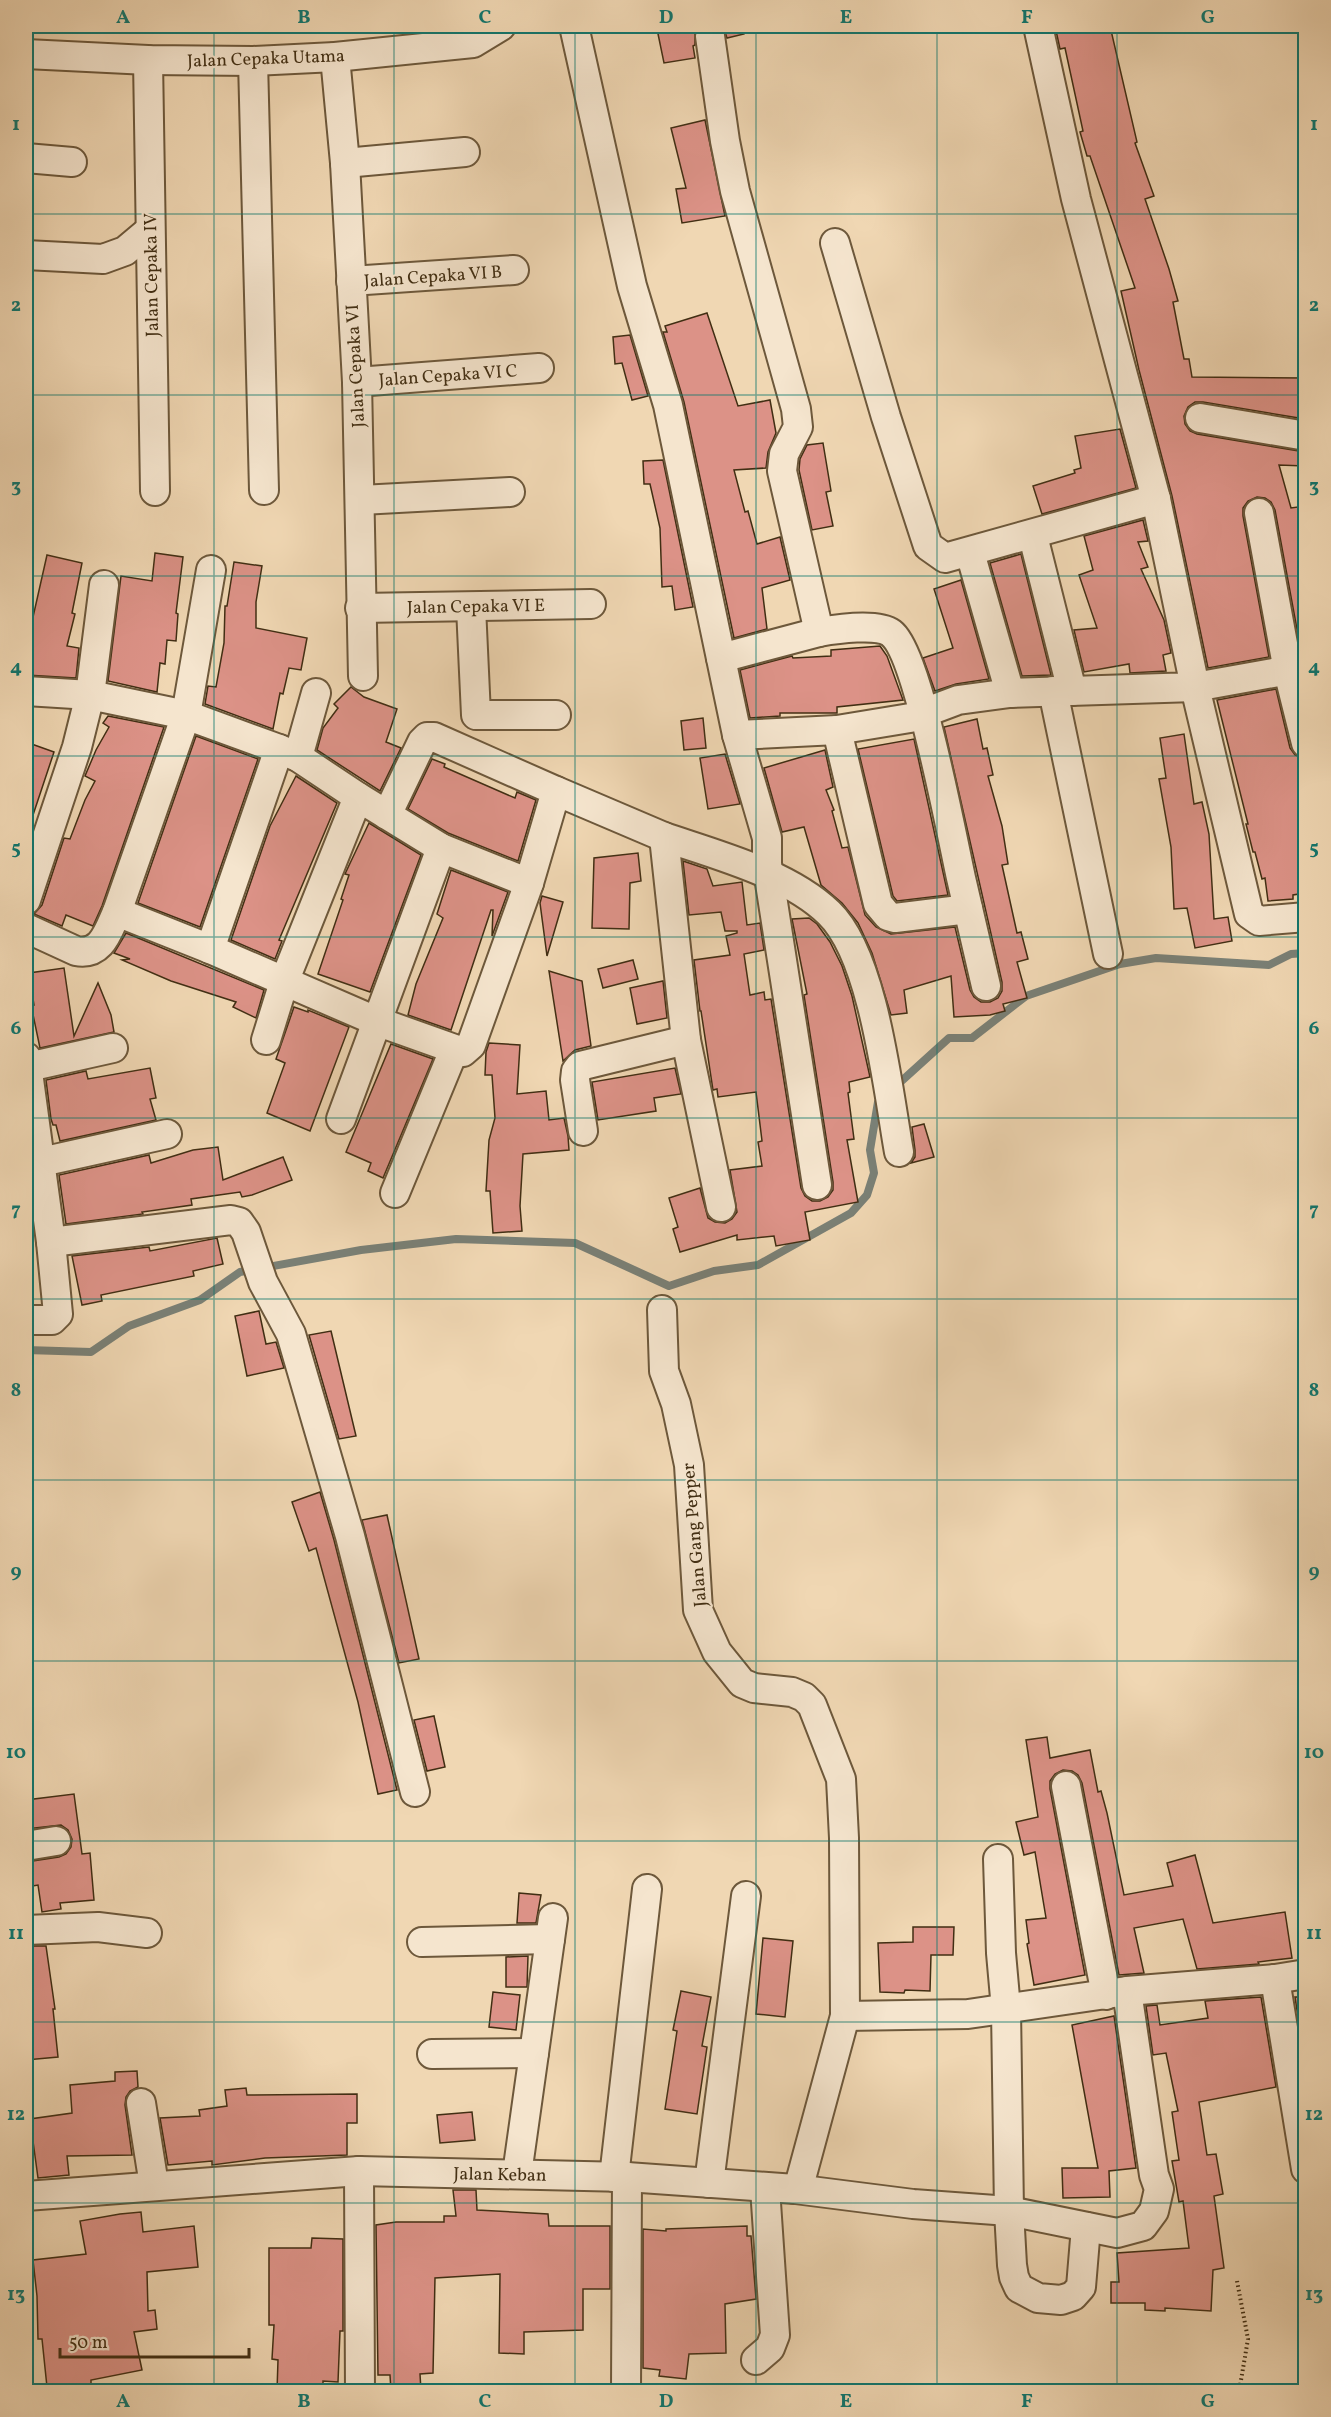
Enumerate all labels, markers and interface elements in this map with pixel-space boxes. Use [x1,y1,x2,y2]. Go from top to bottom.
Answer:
text: A [116,4,130,32]
text: B [297,4,311,32]
text: C [479,4,492,32]
text: D [659,4,673,32]
text: E [840,4,852,32]
text: F [1021,4,1033,32]
text: G [1201,4,1215,32]
street label: Jalan Cepaka Utama [187,44,345,75]
text: 1 [12,111,20,139]
text: 1 [1310,111,1318,139]
street label: Jalan Cepaka IV [139,213,166,337]
street label: Jalan Cepaka VI B [363,260,503,295]
text: 2 [11,292,21,320]
text: 2 [1309,292,1319,320]
street label: Jalan Cepaka VI [341,304,372,428]
street label: Jalan Cepaka VI C [378,359,518,394]
text: 3 [11,473,21,501]
text: 3 [1309,473,1319,501]
street label: Jalan Cepaka VI E [407,594,545,621]
text: 4 [10,654,22,682]
text: 4 [1308,654,1320,682]
text: 5 [11,835,21,863]
text: 5 [1309,835,1319,863]
text: 6 [11,1015,22,1043]
text: 6 [1309,1015,1320,1043]
text: 7 [11,1196,21,1224]
text: 7 [1309,1196,1319,1224]
text: 8 [11,1377,21,1405]
text: 8 [1309,1377,1319,1405]
street label: Jalan Gang Pepper [677,1461,714,1608]
text: 9 [10,1558,22,1586]
text: 9 [1308,1558,1320,1586]
text: 10 [6,1739,26,1767]
text: 10 [1304,1739,1324,1767]
text: 11 [8,1920,24,1948]
text: 11 [1306,1920,1322,1948]
text: 12 [7,2101,25,2129]
text: 12 [1305,2101,1323,2129]
street label: Jalan Keban [453,2162,547,2189]
text: 13 [7,2281,25,2309]
text: 13 [1305,2281,1323,2309]
scale bar [60,2321,249,2359]
text: 50 m [69,2331,108,2356]
text: A [116,2388,130,2416]
text: B [297,2388,311,2416]
text: C [479,2388,492,2416]
text: D [659,2388,673,2416]
text: E [840,2388,852,2416]
text: F [1021,2388,1033,2416]
text: G [1201,2388,1215,2416]

